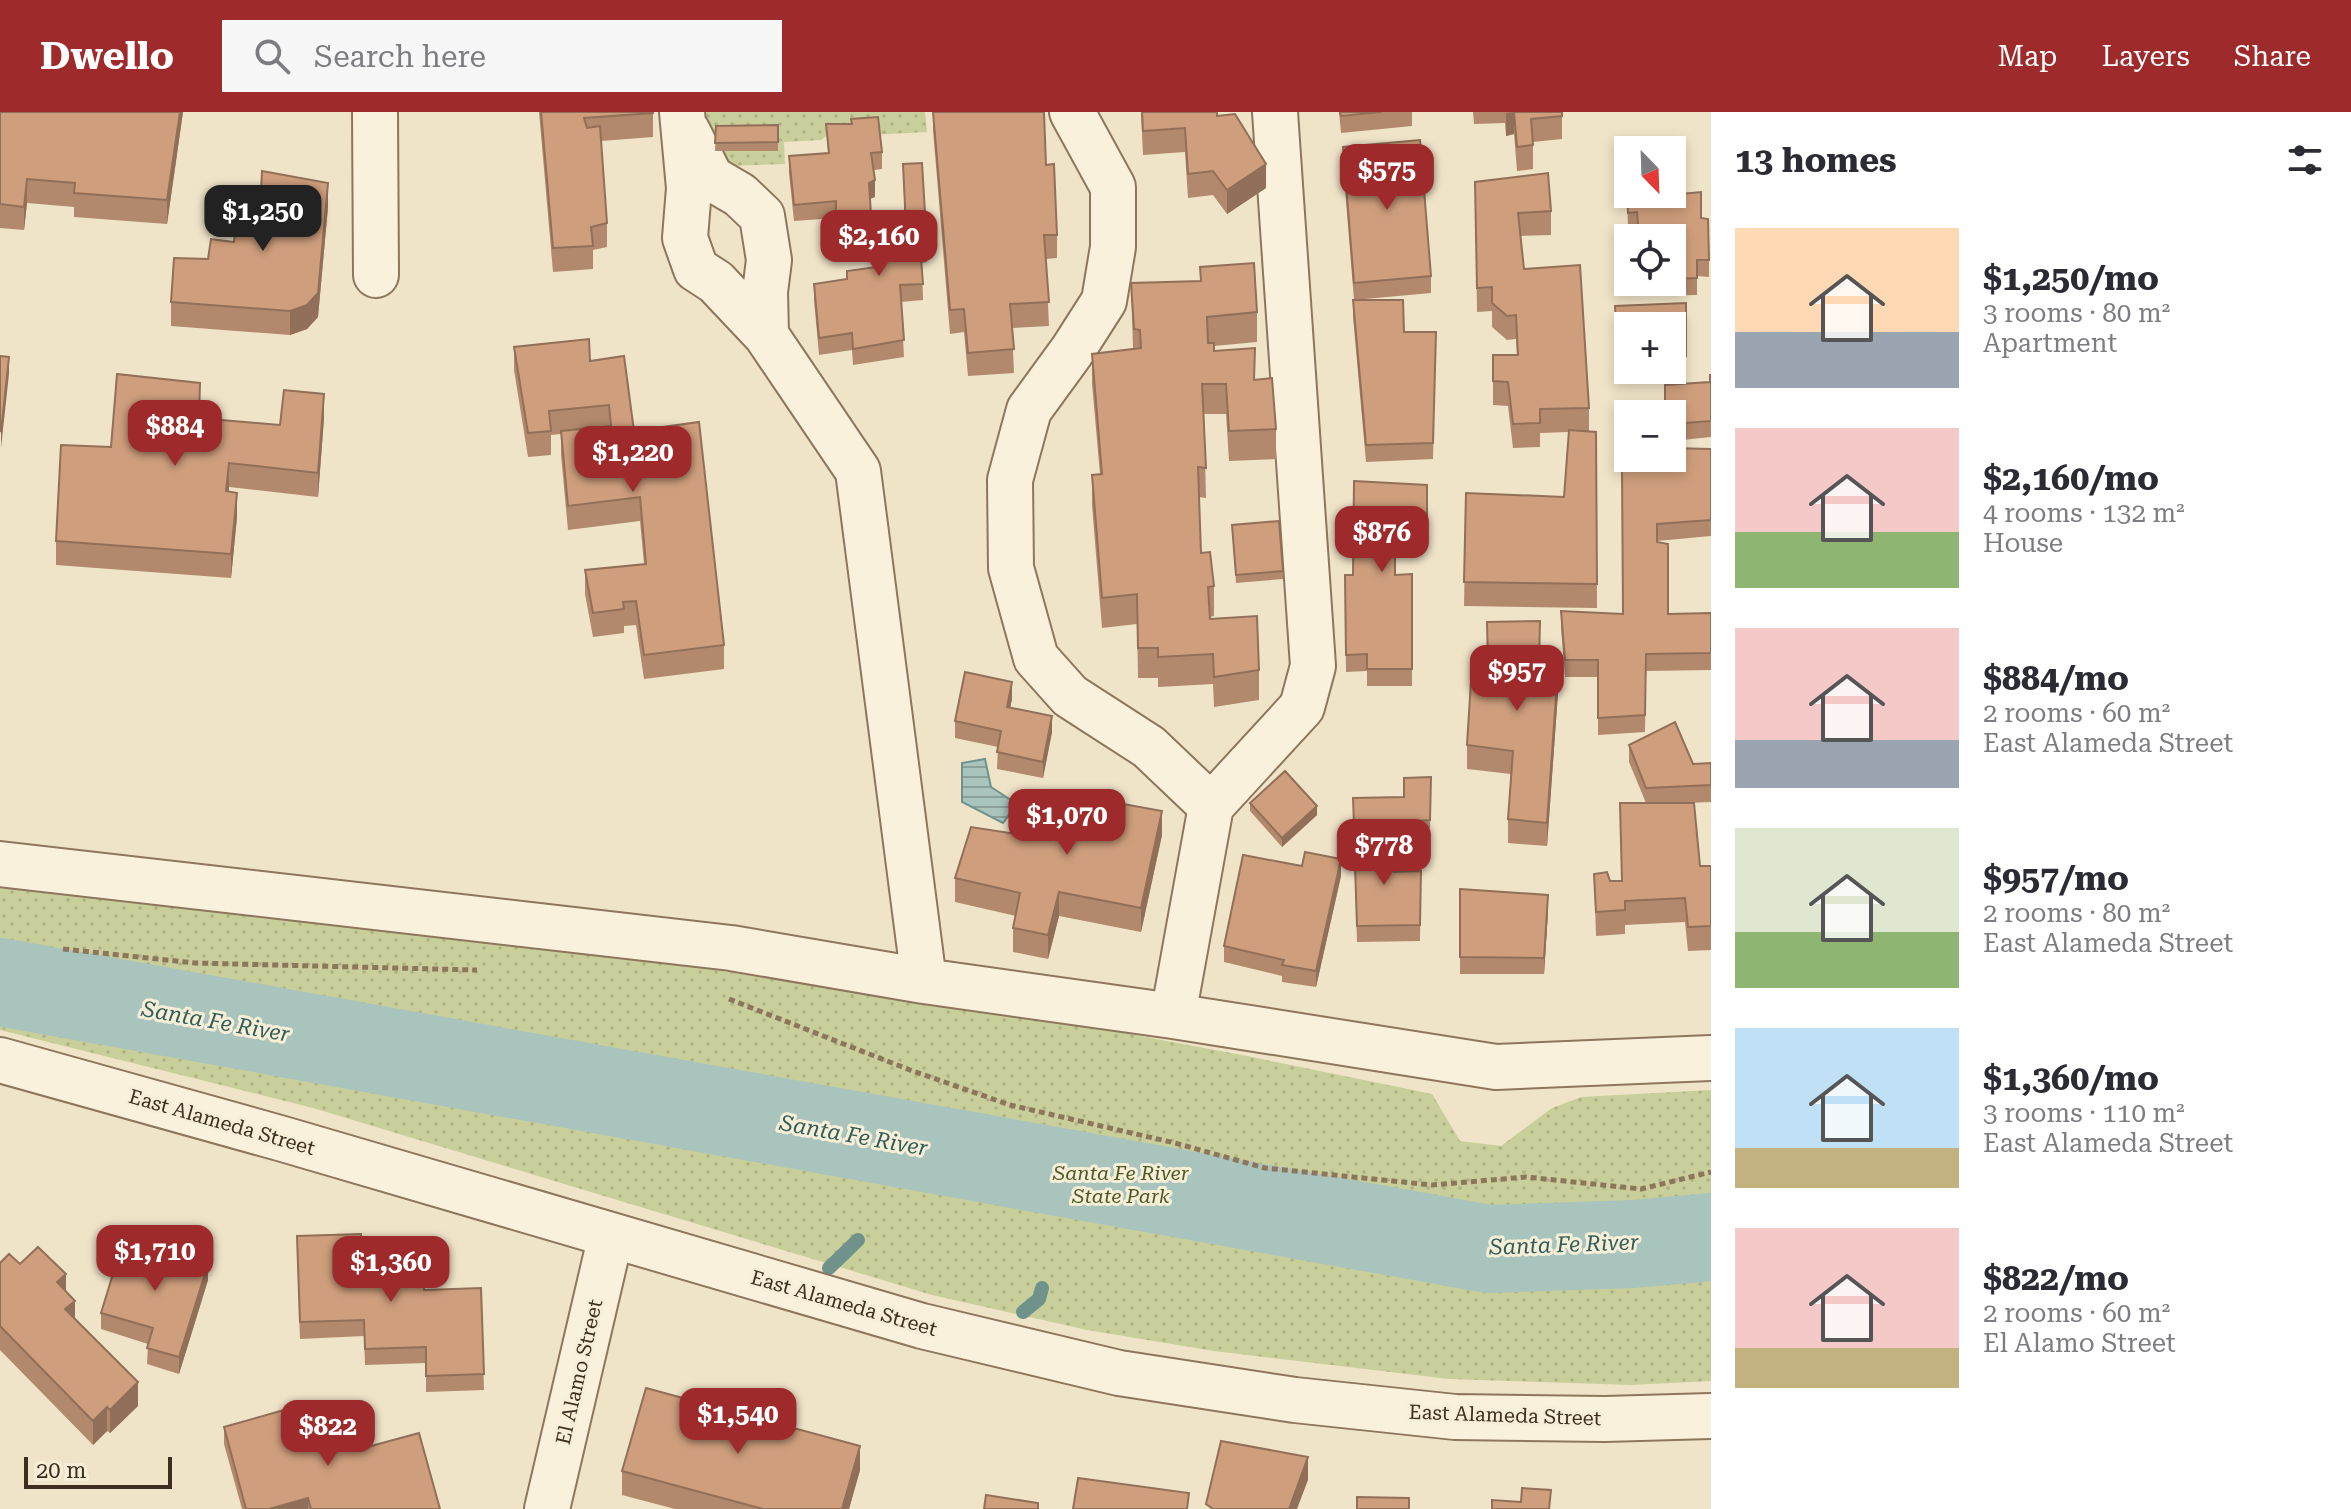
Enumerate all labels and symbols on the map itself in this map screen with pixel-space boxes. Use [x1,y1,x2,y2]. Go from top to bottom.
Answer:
north arrow [1614,136,1686,208]
pin: $575 [1340,144,1434,212]
pin: $1,250 [198,185,328,253]
pin: $2,160 [814,210,944,278]
pin: $884 [128,400,222,468]
pin: $1,220 [568,426,698,494]
pin: $876 [1335,506,1429,574]
pin: $957 [1470,645,1564,713]
pin: $1,070 [1002,789,1132,857]
pin: $778 [1337,819,1431,887]
water label: Santa Fe River [139,996,292,1047]
street label: East Alameda Street [126,1084,318,1160]
water label: Santa Fe River [777,1110,930,1161]
park label: Santa Fe River State Park [1052,1161,1190,1208]
pin: $1,710 [90,1225,220,1293]
water label: Santa Fe River [1488,1229,1639,1260]
pin: $1,360 [326,1236,456,1304]
street label: East Alameda Street [748,1265,940,1341]
street label: El Alamo Street [551,1297,607,1447]
pin: $1,540 [673,1388,803,1456]
pin: $822 [281,1400,375,1468]
street label: East Alameda Street [1408,1400,1602,1430]
scale bar [24,1453,172,1489]

